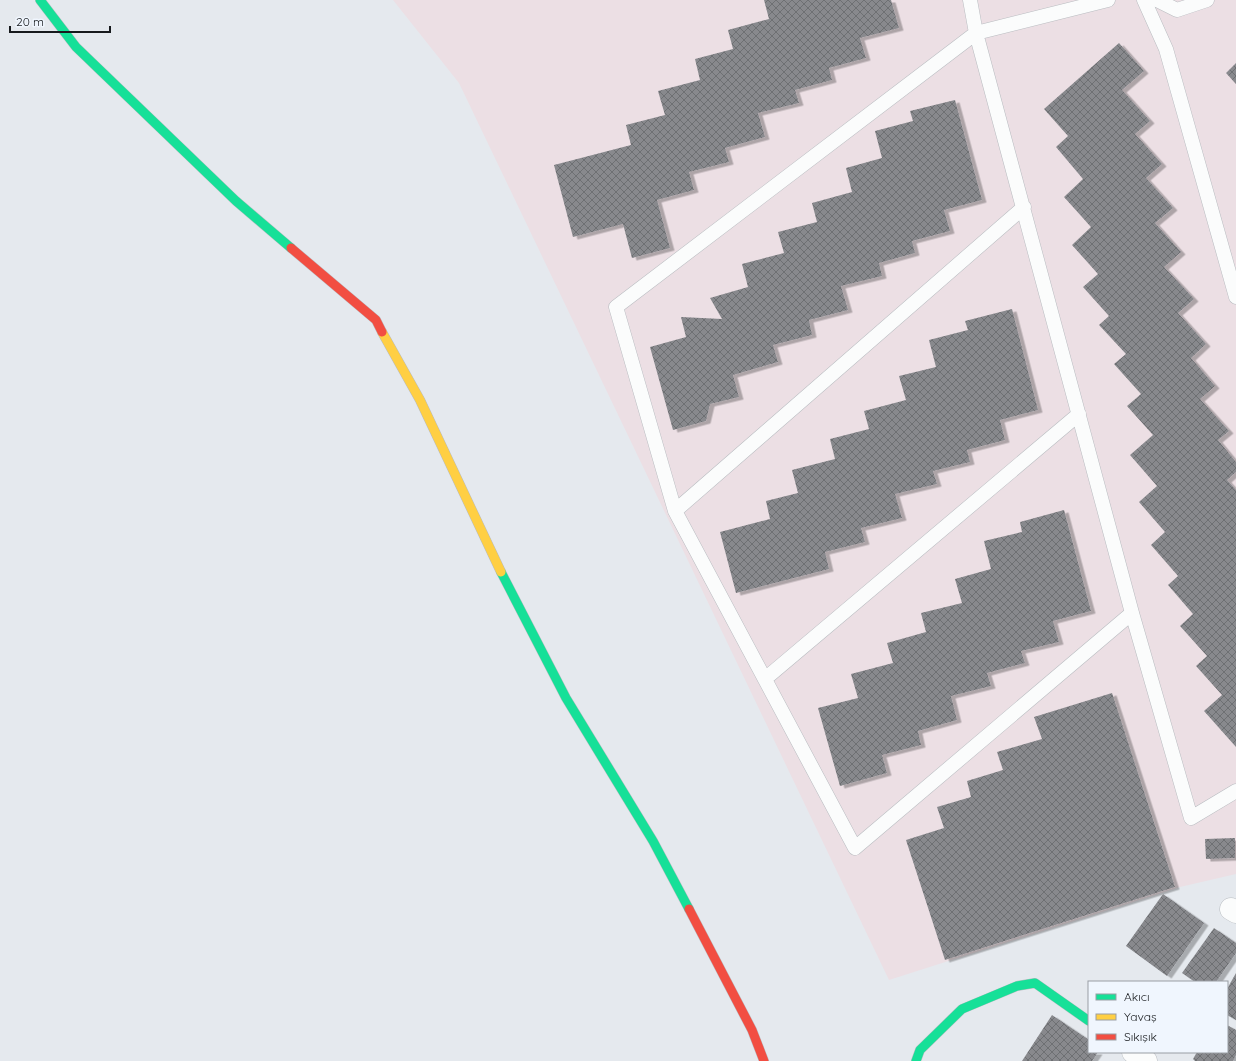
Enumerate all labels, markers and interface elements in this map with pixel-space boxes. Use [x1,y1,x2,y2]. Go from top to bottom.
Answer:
scale bar [10,8,110,34]
text: 20 m [16,14,44,29]
legend [1088,981,1228,1053]
text: Akıcı [1124,989,1150,1004]
text: Yavaş [1124,1009,1157,1024]
text: Sıkışık [1124,1029,1157,1044]

